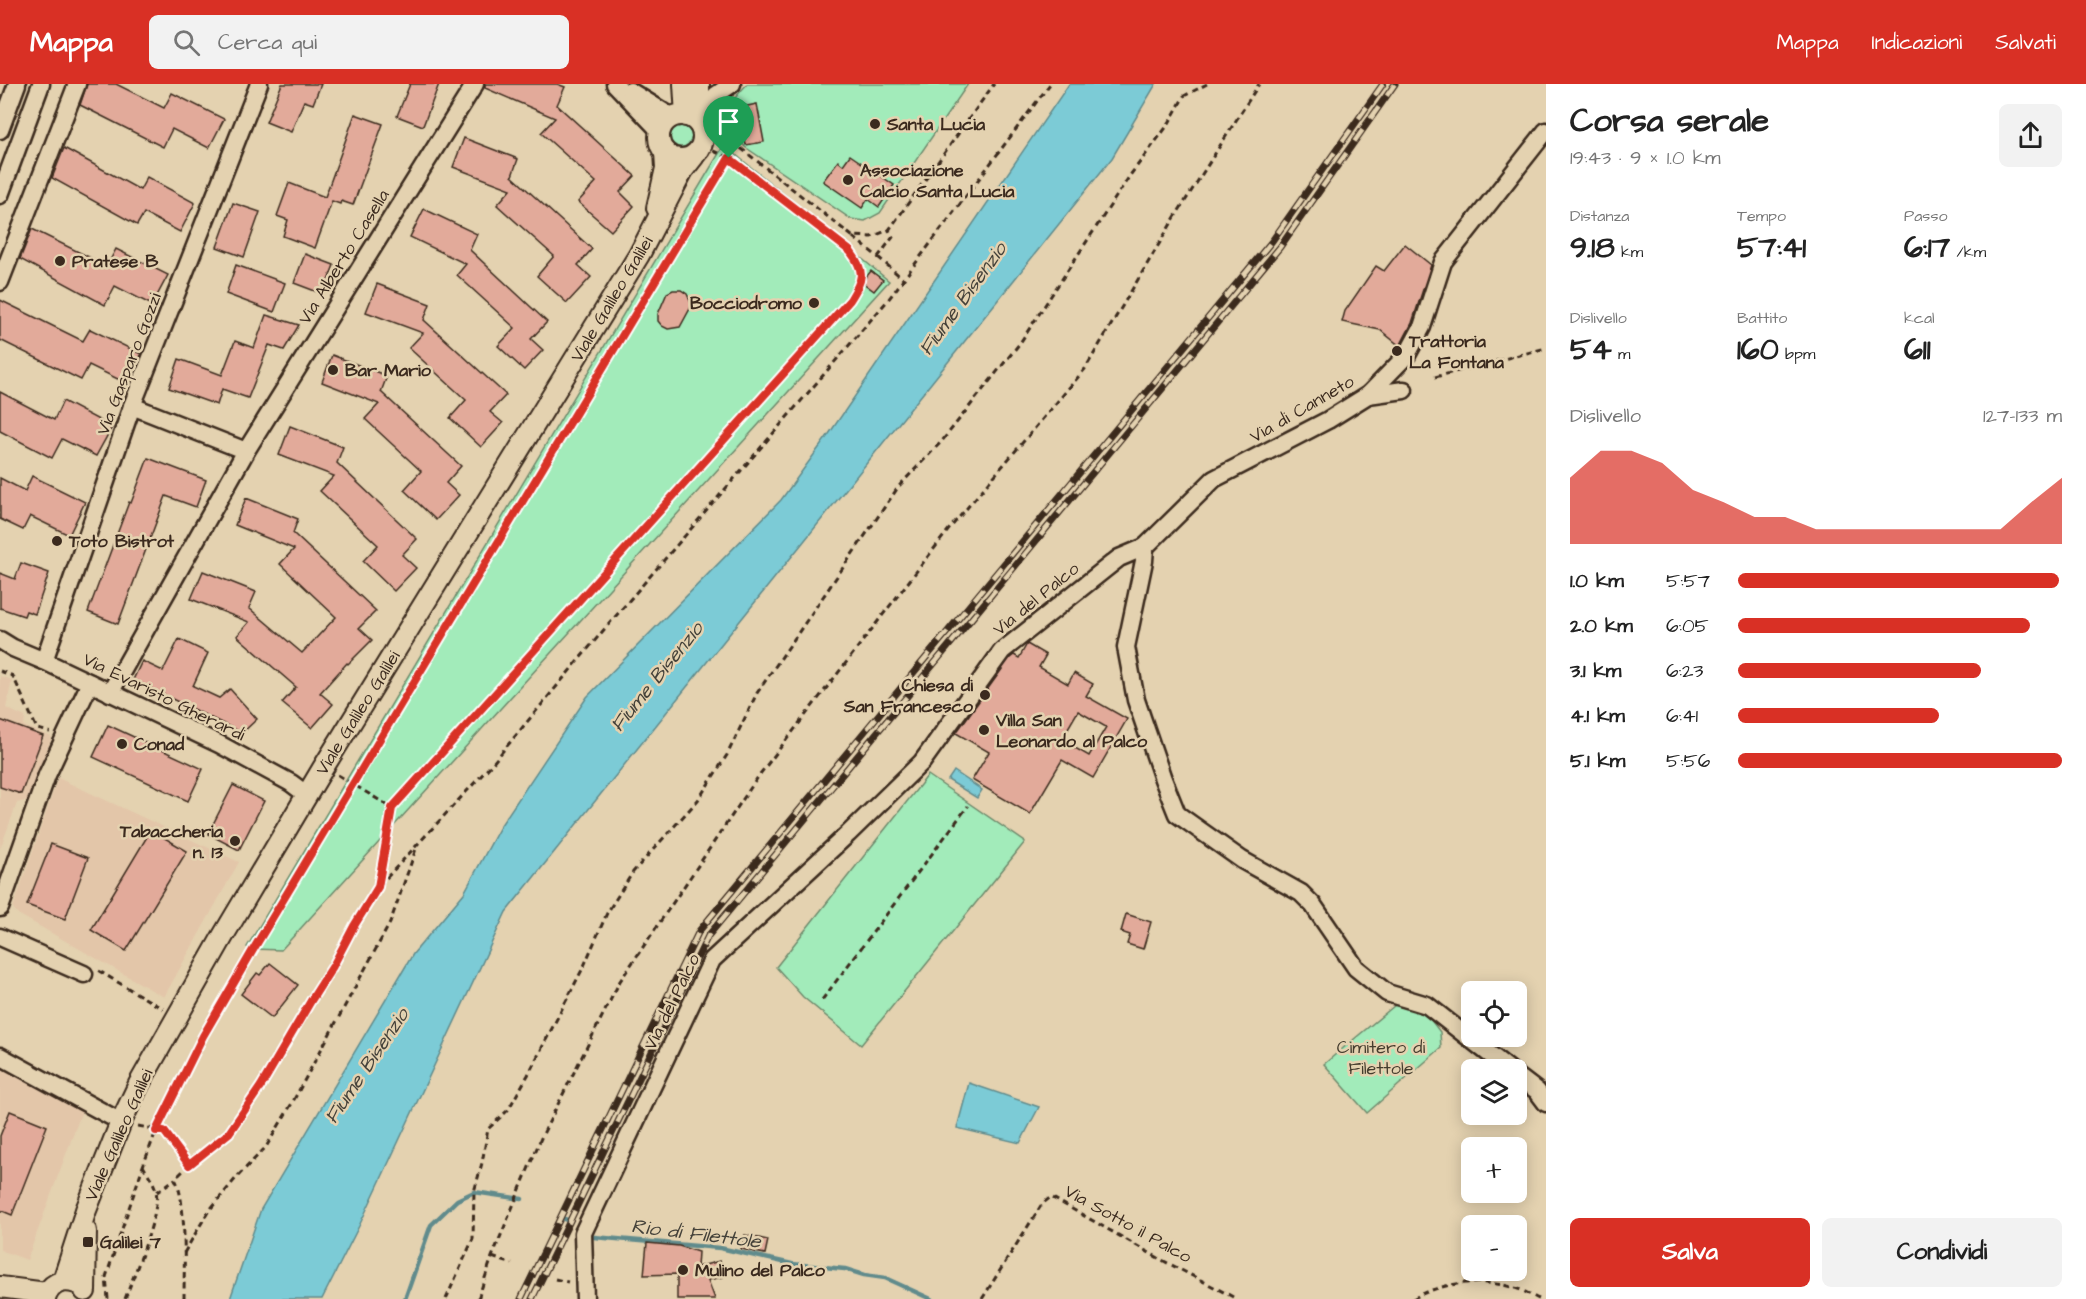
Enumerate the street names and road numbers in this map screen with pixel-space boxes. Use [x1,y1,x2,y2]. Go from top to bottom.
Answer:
street label: Via Alberto Casella [292,185,396,329]
street label: Viale Galileo Galilei [565,231,660,367]
street label: Via Gasparo Gozzi [90,289,168,439]
street label: Via di Canneto [1245,369,1359,449]
street label: Via del Palco [988,556,1084,642]
street label: Viale Galileo Galilei [310,646,406,780]
street label: Via Evaristo Gherardi [79,647,250,747]
street label: Via del Palco [638,950,706,1054]
street label: Viale Galileo Galilei [79,1065,160,1205]
street label: Via Sotto il Palco [1060,1179,1196,1269]

